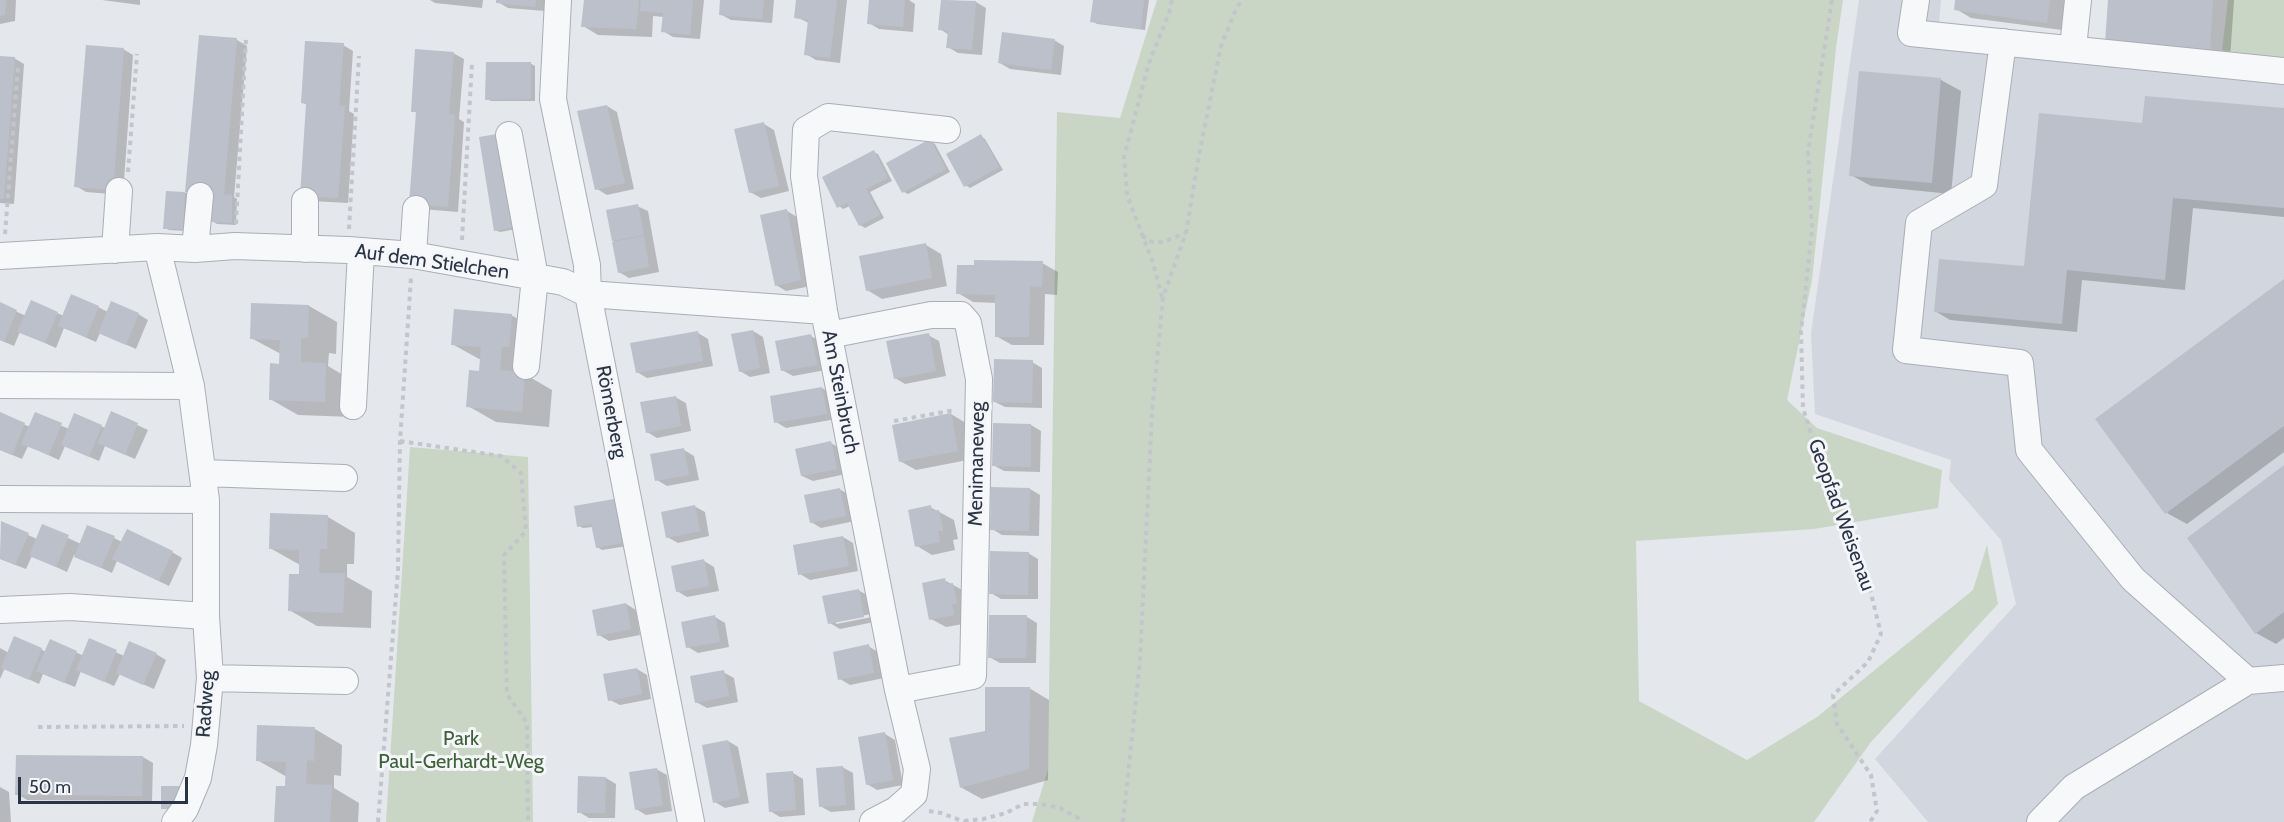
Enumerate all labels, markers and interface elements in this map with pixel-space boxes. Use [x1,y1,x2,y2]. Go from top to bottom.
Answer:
street label: Auf dem Stielchen [353,239,511,285]
street label: Am Steinbruch [816,328,864,456]
street label: Römerberg [590,363,632,461]
street label: Menimaneweg [964,401,990,527]
street label: Geopfad Weisenau [1802,436,1880,594]
street label: Radweg [192,670,220,738]
park label: Park Paul-Gerhardt-Weg [378,727,544,774]
scale bar [21,765,190,803]
text: 50 m [29,776,71,798]

